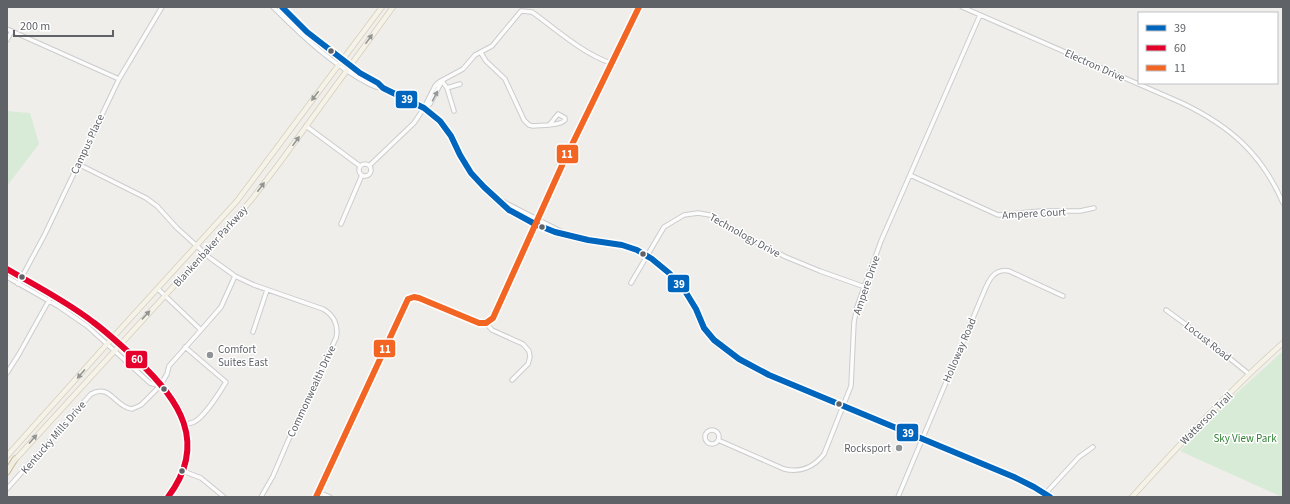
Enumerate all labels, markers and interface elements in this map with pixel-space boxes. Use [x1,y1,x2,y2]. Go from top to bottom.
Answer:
scale bar [14,12,113,38]
legend [1138,12,1278,84]
text: 200 m [20,18,50,35]
text: 39 [1174,20,1186,37]
one-way arrow [365,34,374,45]
text: 60 [1174,40,1186,57]
unlabelled marker [326,46,336,56]
street label: Electron Drive [1062,46,1128,86]
text: 11 [1174,60,1186,77]
line badge: 39 [395,90,418,109]
one-way arrow [431,90,438,102]
one-way arrow [311,91,319,102]
text: 39 [401,92,413,107]
street label: Campus Place [67,111,108,177]
one-way arrow [291,136,299,146]
line badge: 11 [556,144,579,164]
text: 11 [561,147,573,162]
one-way arrow [257,182,265,193]
street label: Blankenbaker Parkway [170,202,251,290]
street label: Ampere Court [1002,204,1067,223]
street label: Technology Drive [706,210,784,261]
unlabelled marker [537,222,547,232]
unlabelled marker [638,249,648,259]
street label: Ampere Drive [849,253,884,317]
unlabelled marker [17,272,27,282]
line badge: 39 [667,274,690,293]
text: 39 [673,277,685,292]
one-way arrow [141,311,150,320]
street label: Holloway Road [939,316,980,385]
street label: Locust Road [1181,318,1234,365]
line badge: 11 [373,339,396,358]
place label: Comfort Suites East [218,342,268,370]
street label: Commonwealth Drive [284,342,340,440]
text: 11 [379,342,391,357]
line badge: 60 [125,350,148,369]
marker: Comfort Suites East [205,350,215,360]
text: 60 [131,352,143,367]
one-way arrow [76,368,85,379]
unlabelled marker [159,384,169,394]
street label: Watterson Trail [1177,389,1236,448]
street label: Kentucky Mills Drive [17,397,90,477]
unlabelled marker [834,399,844,409]
line badge: 39 [896,423,919,442]
text: 39 [902,426,914,441]
park label: Sky View Park [1213,431,1277,446]
one-way arrow [29,433,38,444]
place label: Rocksport [844,441,891,456]
marker: Rocksport [894,443,904,453]
unlabelled marker [177,466,187,476]

